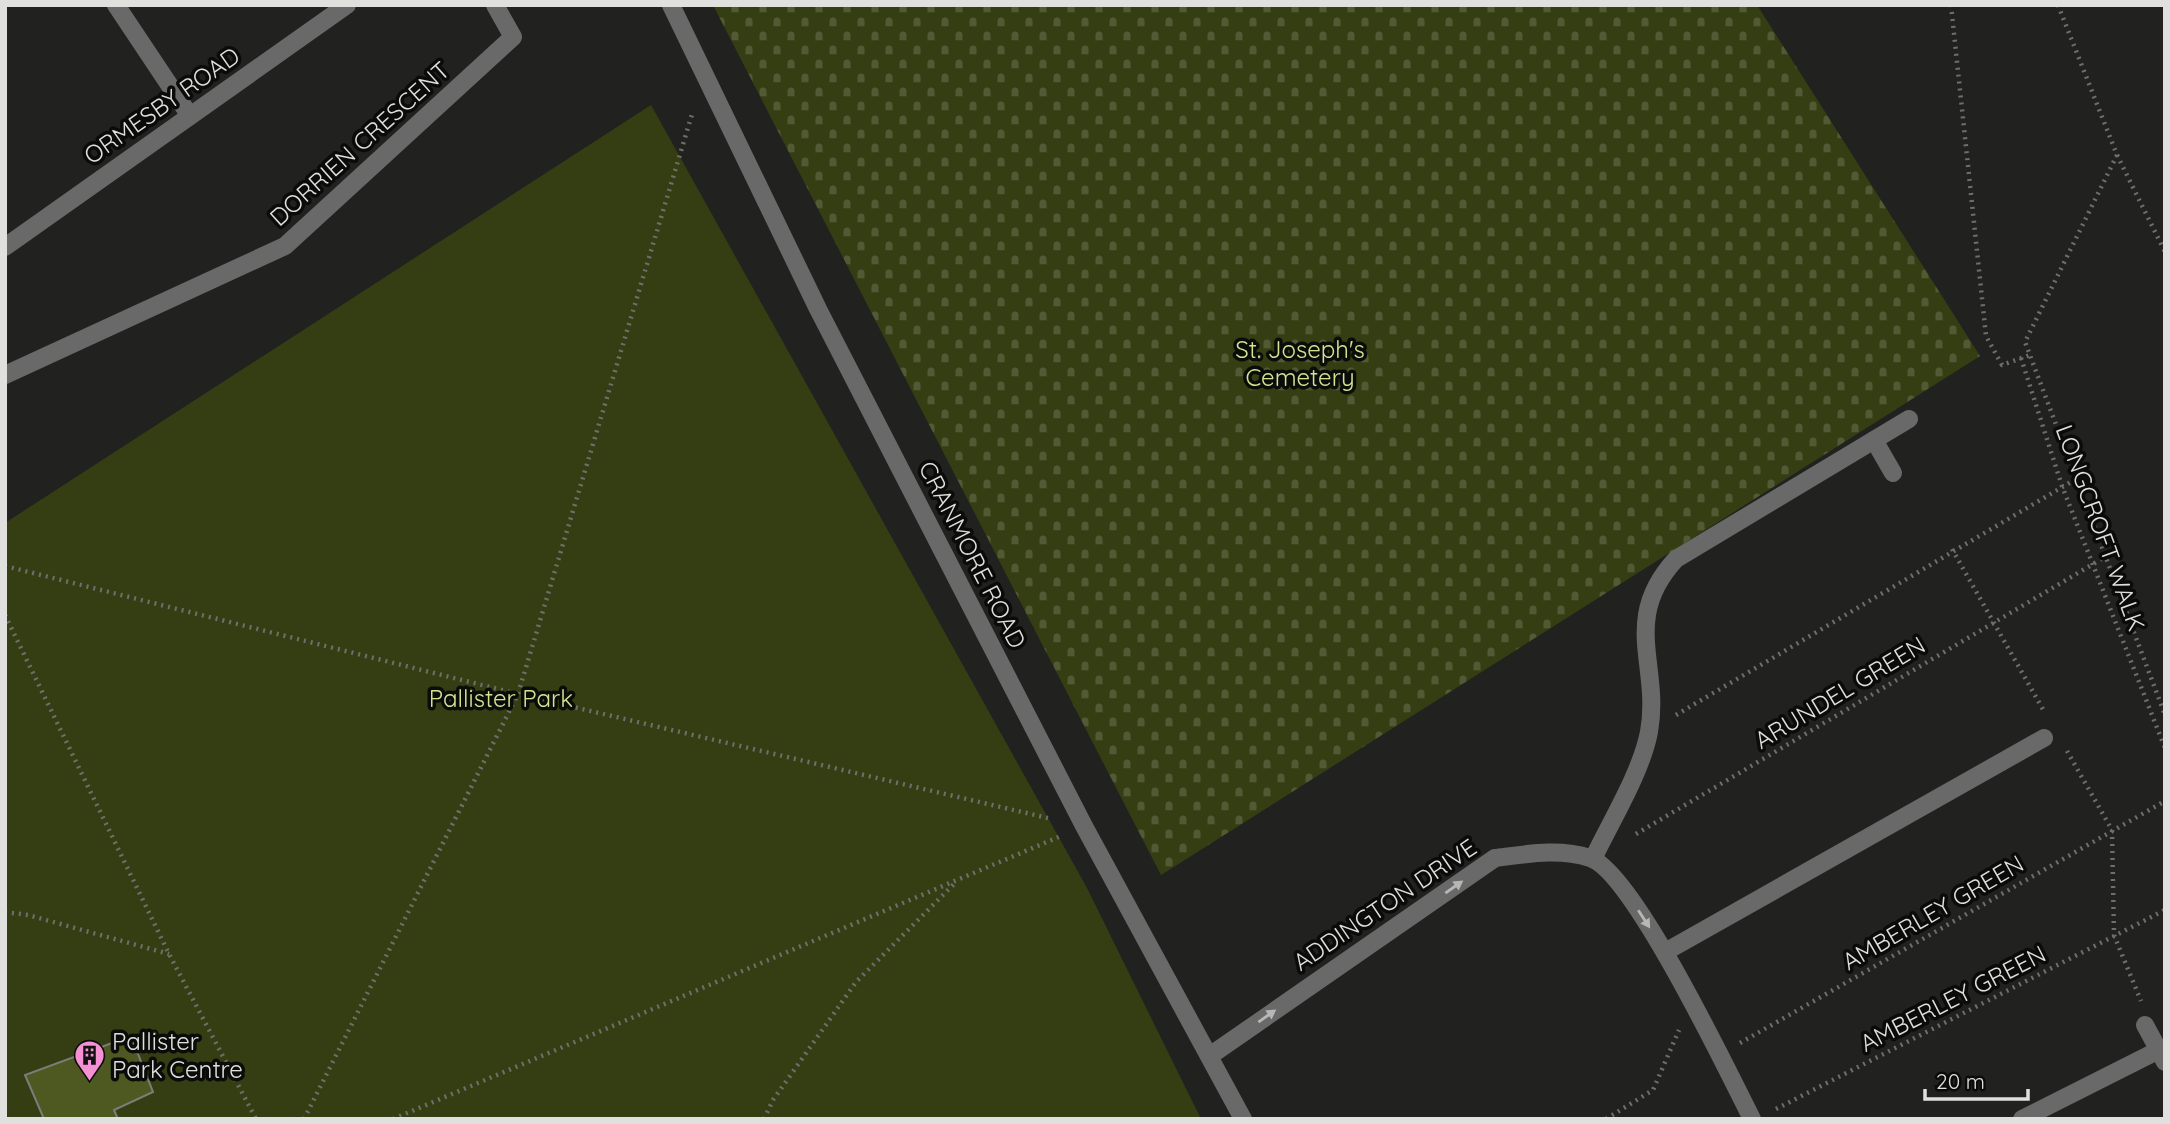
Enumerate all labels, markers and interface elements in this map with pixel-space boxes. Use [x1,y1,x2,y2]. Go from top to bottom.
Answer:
street label: ORMESBY ROAD [78,40,245,170]
street label: DORRIEN CRESCENT [263,55,455,232]
park label: St. Joseph's Cemetery [1235,334,1365,392]
street label: LONGCROFT WALK [2050,421,2152,635]
street label: CRANMORE ROAD [913,456,1033,653]
street label: ARUNDEL GREEN [1749,629,1930,755]
park label: Pallister Park [429,683,573,713]
street label: ADDINGTON DRIVE [1287,832,1482,977]
street label: AMBERLEY GREEN [1836,848,2029,976]
one-way arrow [1445,880,1463,894]
one-way arrow [1637,909,1650,928]
street label: AMBERLEY GREEN [1855,938,2050,1058]
one-way arrow [1258,1009,1276,1023]
place label: Pallister Park Centre [112,1026,243,1084]
building icon: Pallister Park Centre [72,1039,106,1083]
scale bar [1925,1058,2028,1102]
text: 20 m [1936,1068,1985,1094]

